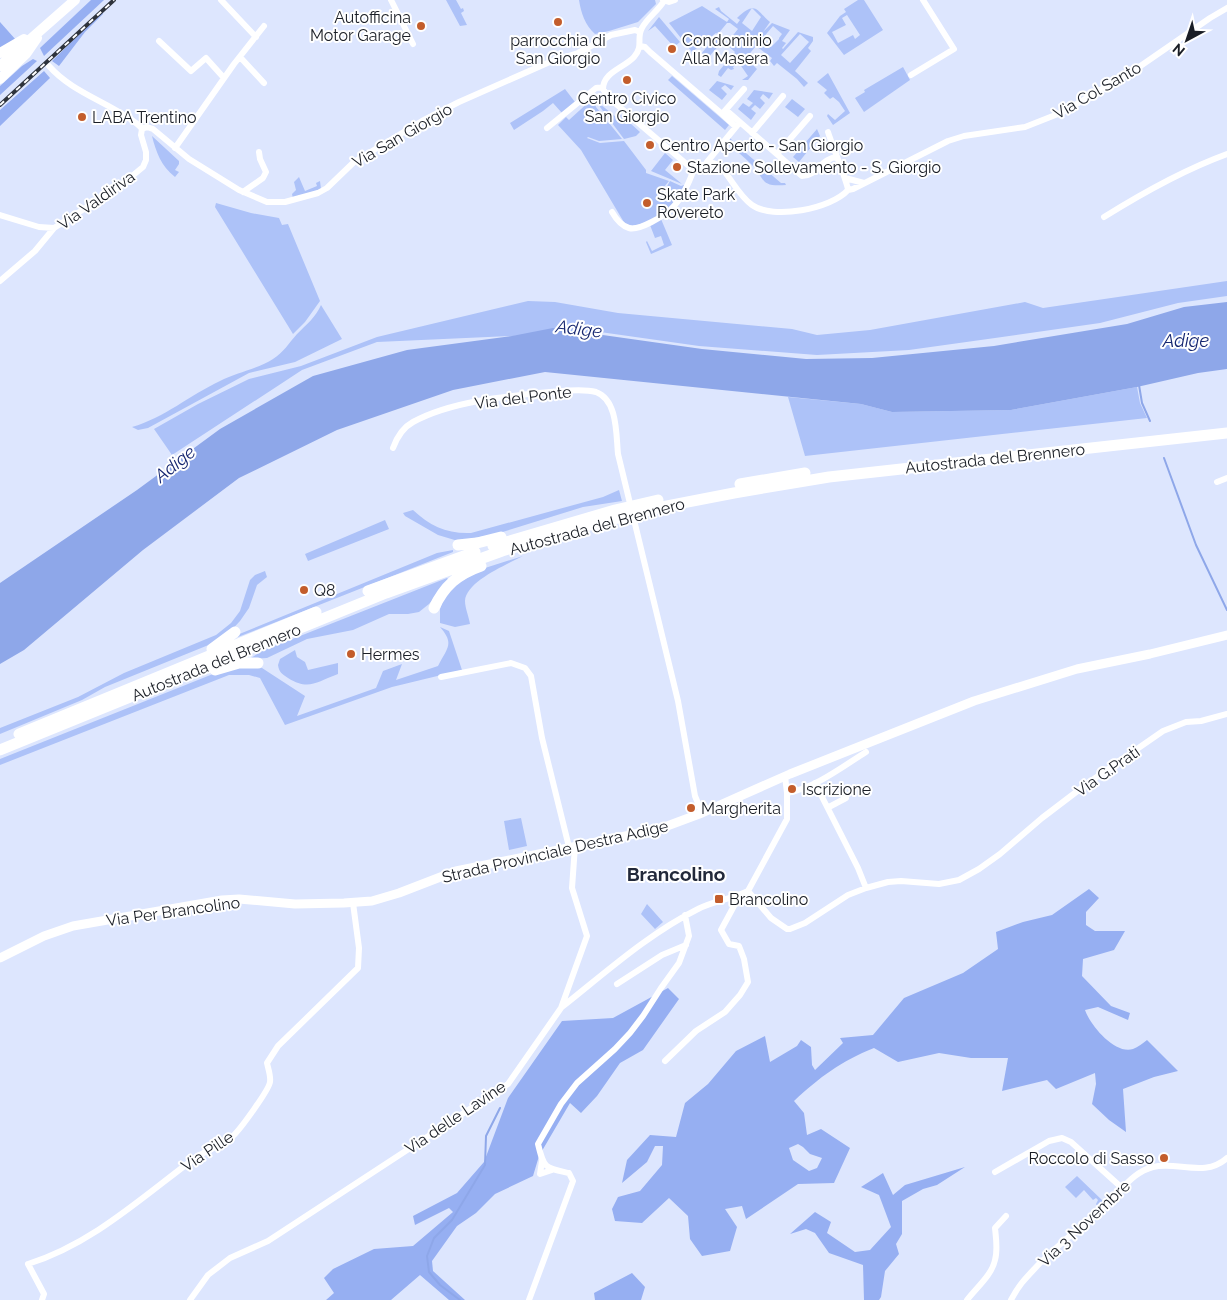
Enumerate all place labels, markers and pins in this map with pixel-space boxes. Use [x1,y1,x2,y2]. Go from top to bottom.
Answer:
place label: Autofficina Motor Garage [310,8,411,45]
marker: parrocchia di San Giorgio [552,16,564,28]
marker: Autofficina Motor Garage [415,20,427,32]
place label: parrocchia di San Giorgio [510,31,606,68]
place label: Condominio Alla Masera [682,31,772,68]
marker: Condominio Alla Masera [666,43,678,55]
marker: Centro Civico San Giorgio [621,74,633,86]
place label: Centro Civico San Giorgio [578,89,676,126]
place label: LABA Trentino [92,108,197,127]
marker: LABA Trentino [76,111,88,123]
place label: Centro Aperto - San Giorgio [660,136,863,155]
marker: Centro Aperto - San Giorgio [644,139,656,151]
place label: Stazione Sollevamento - S. Giorgio [687,158,941,177]
marker: Stazione Sollevamento - S. Giorgio [671,161,683,173]
place label: Skate Park Rovereto [657,185,736,222]
marker: Skate Park Rovereto [641,197,653,209]
place label: Q8 [314,581,335,600]
marker: Q8 [298,584,310,596]
place label: Hermes [361,645,420,664]
marker: Hermes [345,648,357,660]
place label: Iscrizione [802,780,871,799]
marker: Iscrizione [786,783,798,795]
place label: Margherita [701,799,781,818]
marker: Margherita [685,802,697,814]
place label: Brancolino [729,890,808,909]
marker: Brancolino [713,893,725,905]
place label: Roccolo di Sasso [1028,1149,1154,1168]
marker: Roccolo di Sasso [1158,1152,1170,1164]

